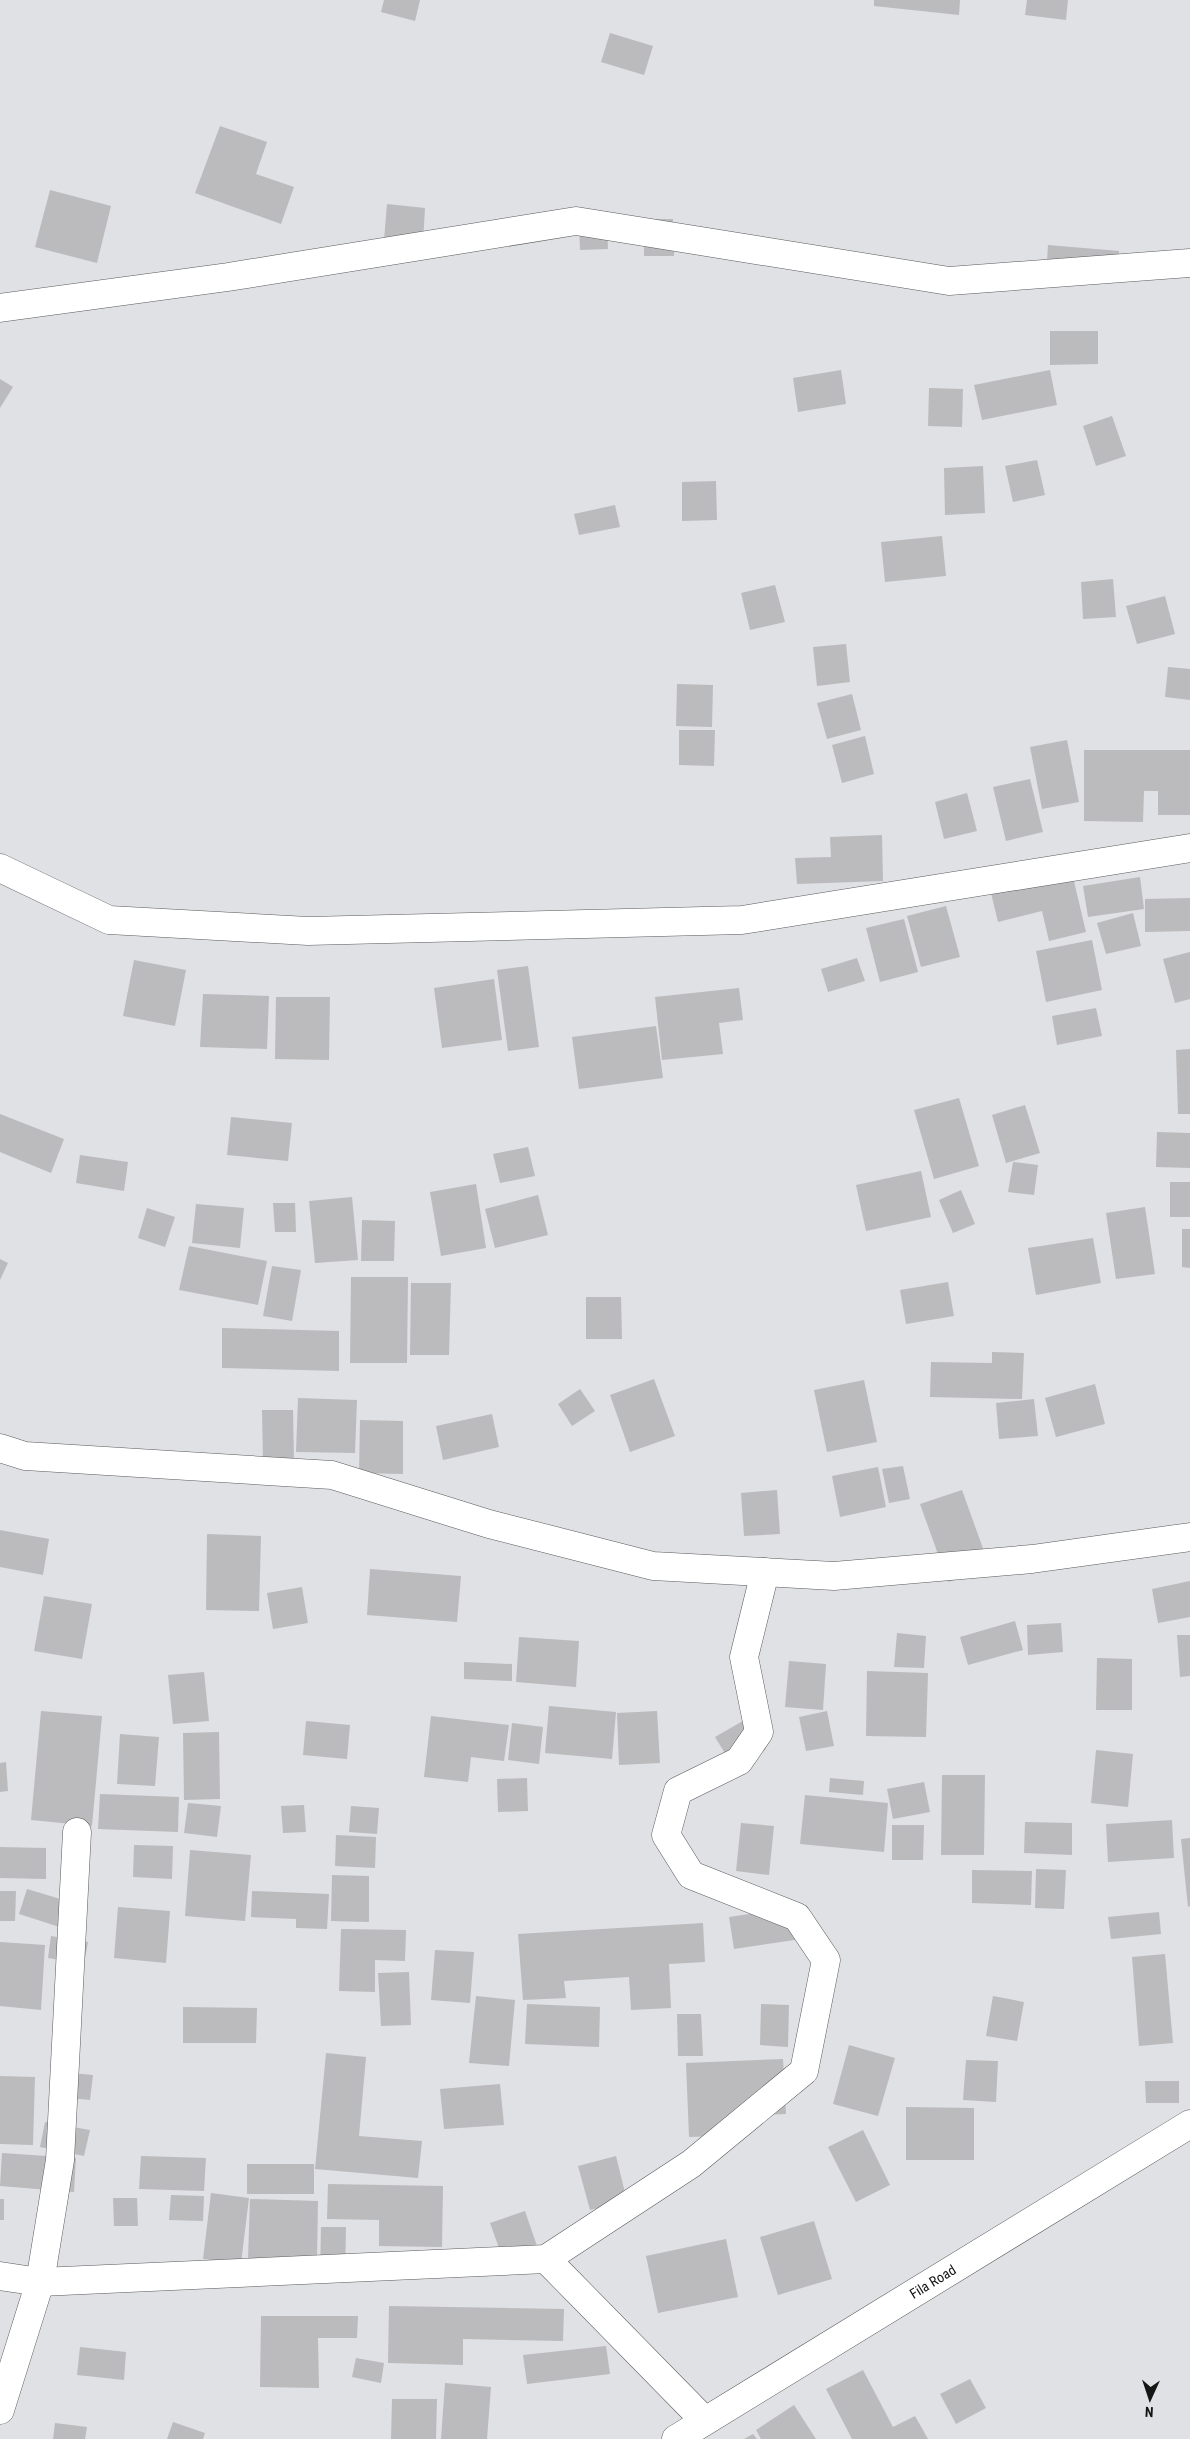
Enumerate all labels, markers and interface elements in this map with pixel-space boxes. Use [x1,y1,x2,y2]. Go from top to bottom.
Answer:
street label: Fila Road [907,2262,959,2302]
north arrow [1125,2374,1175,2424]
text: N [1145,2404,1154,2420]

